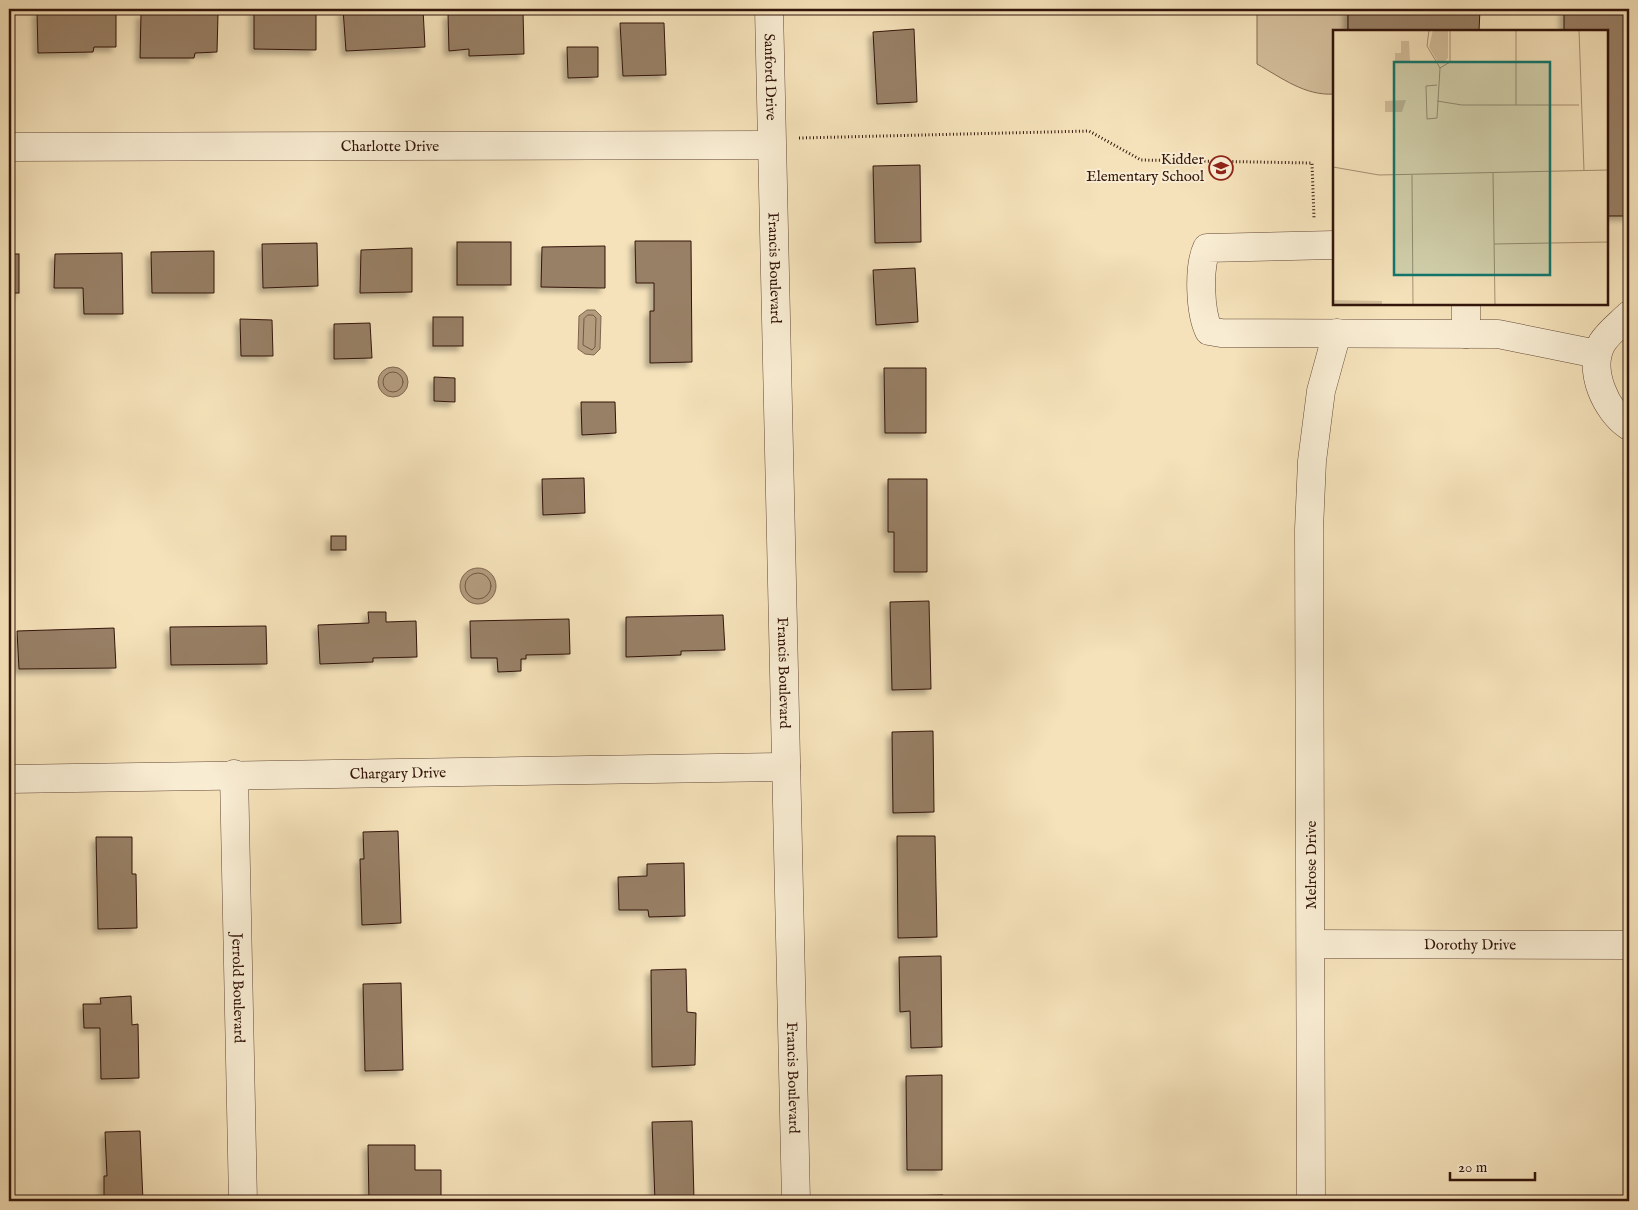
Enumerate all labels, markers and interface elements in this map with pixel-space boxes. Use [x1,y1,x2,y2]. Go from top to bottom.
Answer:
inset map [1333,30,1608,305]
street label: Sanford Drive [760,33,781,121]
street label: Charlotte Drive [341,137,439,156]
place label: Kidder Elementary School [1086,150,1205,186]
school or university icon: Kidder Elementary School [1208,155,1234,181]
street label: Francis Boulevard [764,212,785,325]
street label: Francis Boulevard [773,617,794,730]
street label: Chargary Drive [350,763,446,784]
street label: Melrose Drive [1302,820,1321,909]
street label: Jerrold Boulevard [227,931,249,1044]
street label: Dorothy Drive [1424,935,1516,955]
street label: Francis Boulevard [782,1022,803,1135]
scale bar [1450,1150,1536,1182]
text: 20 m [1458,1158,1488,1177]

